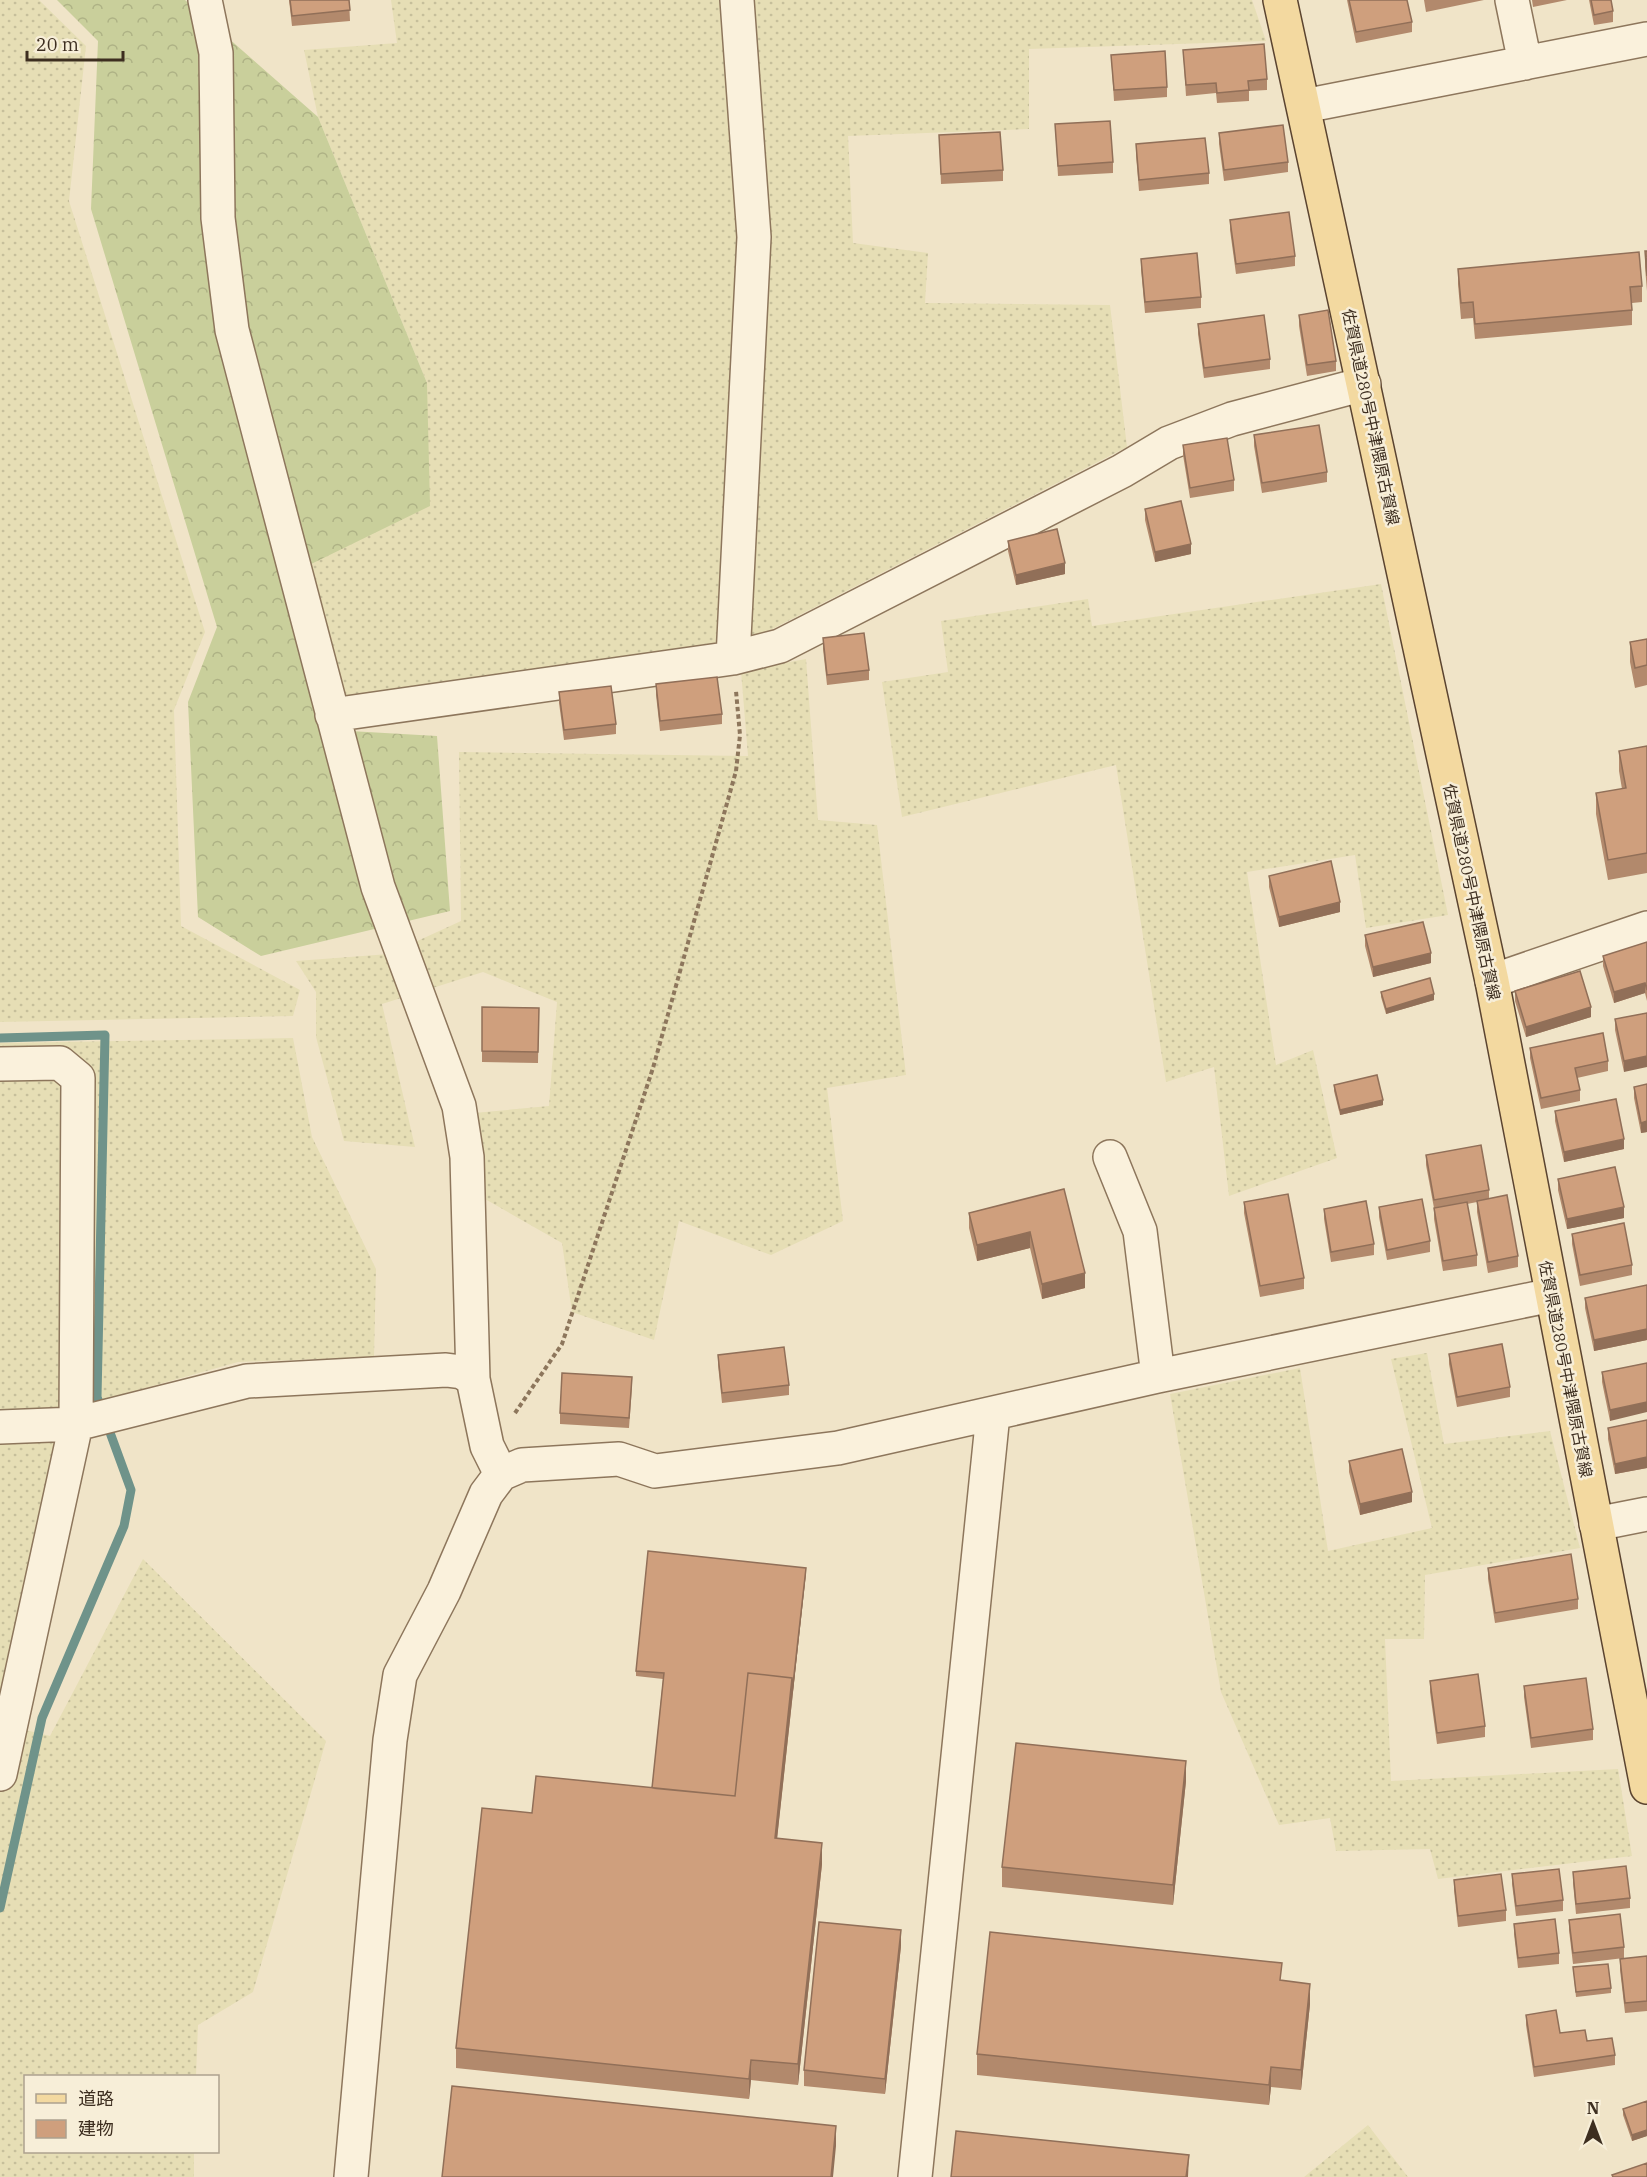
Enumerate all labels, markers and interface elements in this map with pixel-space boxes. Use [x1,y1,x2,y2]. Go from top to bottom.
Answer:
scale bar [27,24,123,62]
text: 20 m [36,33,79,56]
street label: 佐賀県道280号中津隈原古賀線 [1338,307,1404,527]
street label: 佐賀県道280号中津隈原古賀線 [1439,782,1505,1002]
street label: 佐賀県道280号中津隈原古賀線 [1535,1259,1597,1479]
legend [24,2075,219,2153]
text: 道路 [78,2087,114,2110]
north arrow [1563,2093,1623,2153]
text: N [1587,2098,1599,2118]
text: 建物 [78,2117,114,2140]

